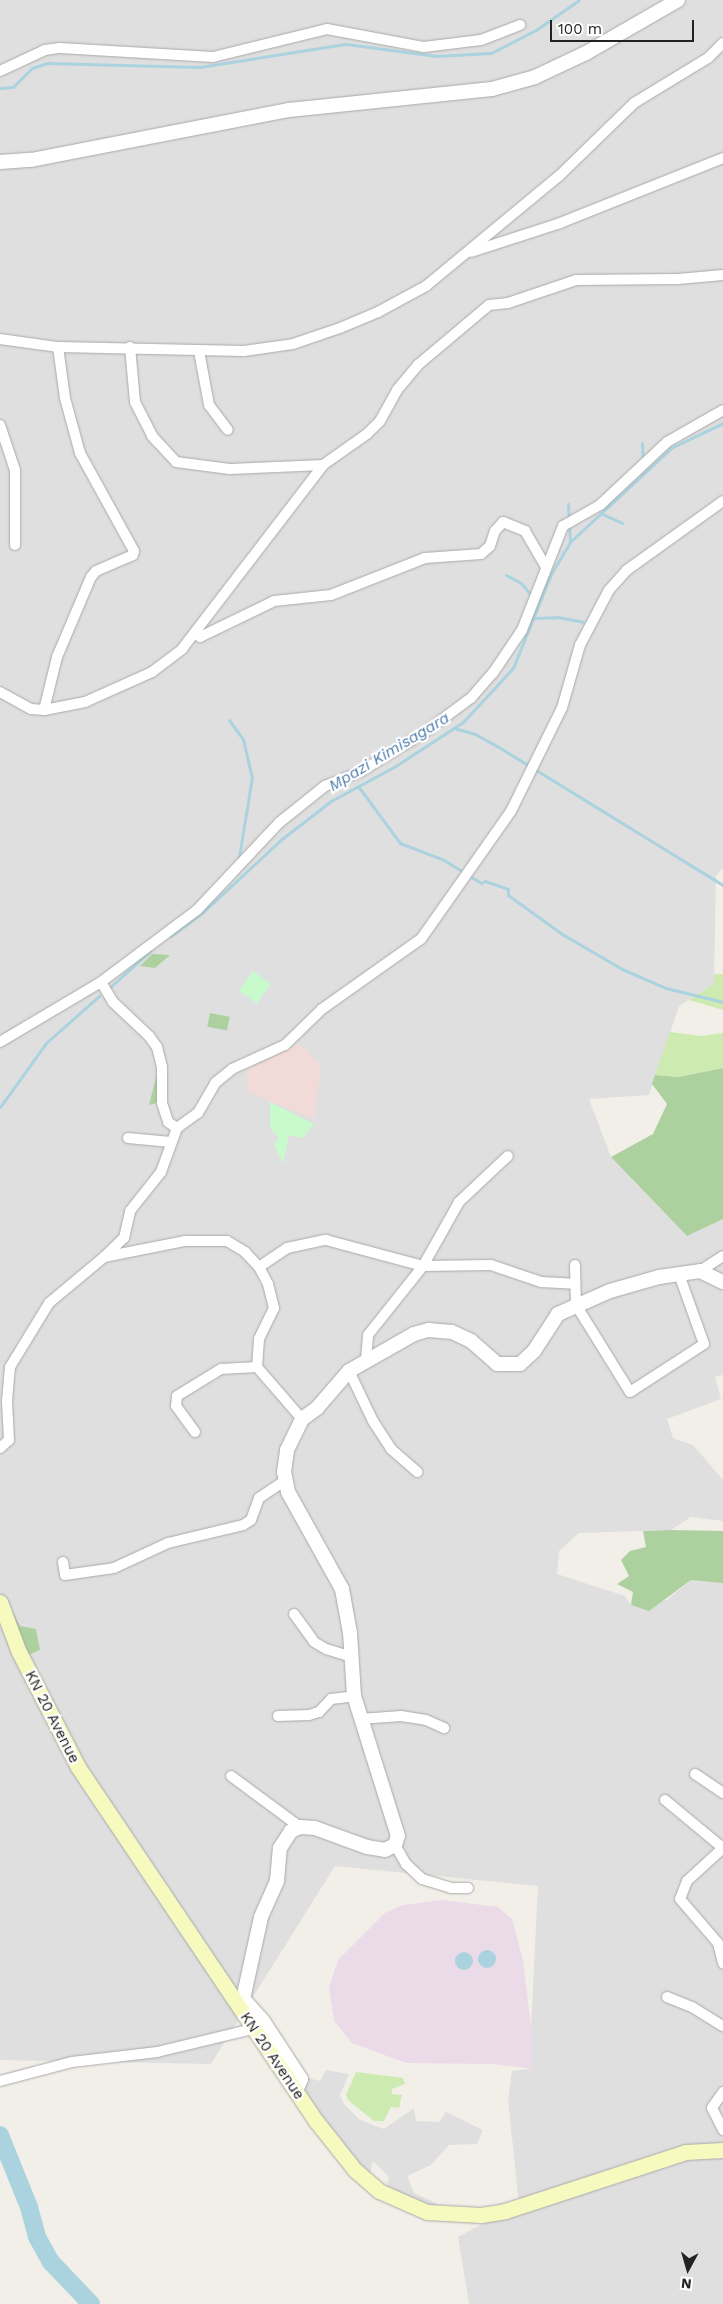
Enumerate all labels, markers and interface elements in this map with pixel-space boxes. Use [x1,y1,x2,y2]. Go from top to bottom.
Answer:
scale bar [553,10,697,42]
text: 100 m [558,20,602,38]
water label: Mpazi Kimisagara [325,708,453,796]
street label: KN 20 Avenue [21,1667,83,1767]
street label: KN 20 Avenue [236,2009,308,2103]
north arrow [663,2244,713,2294]
text: N [680,2275,692,2292]

